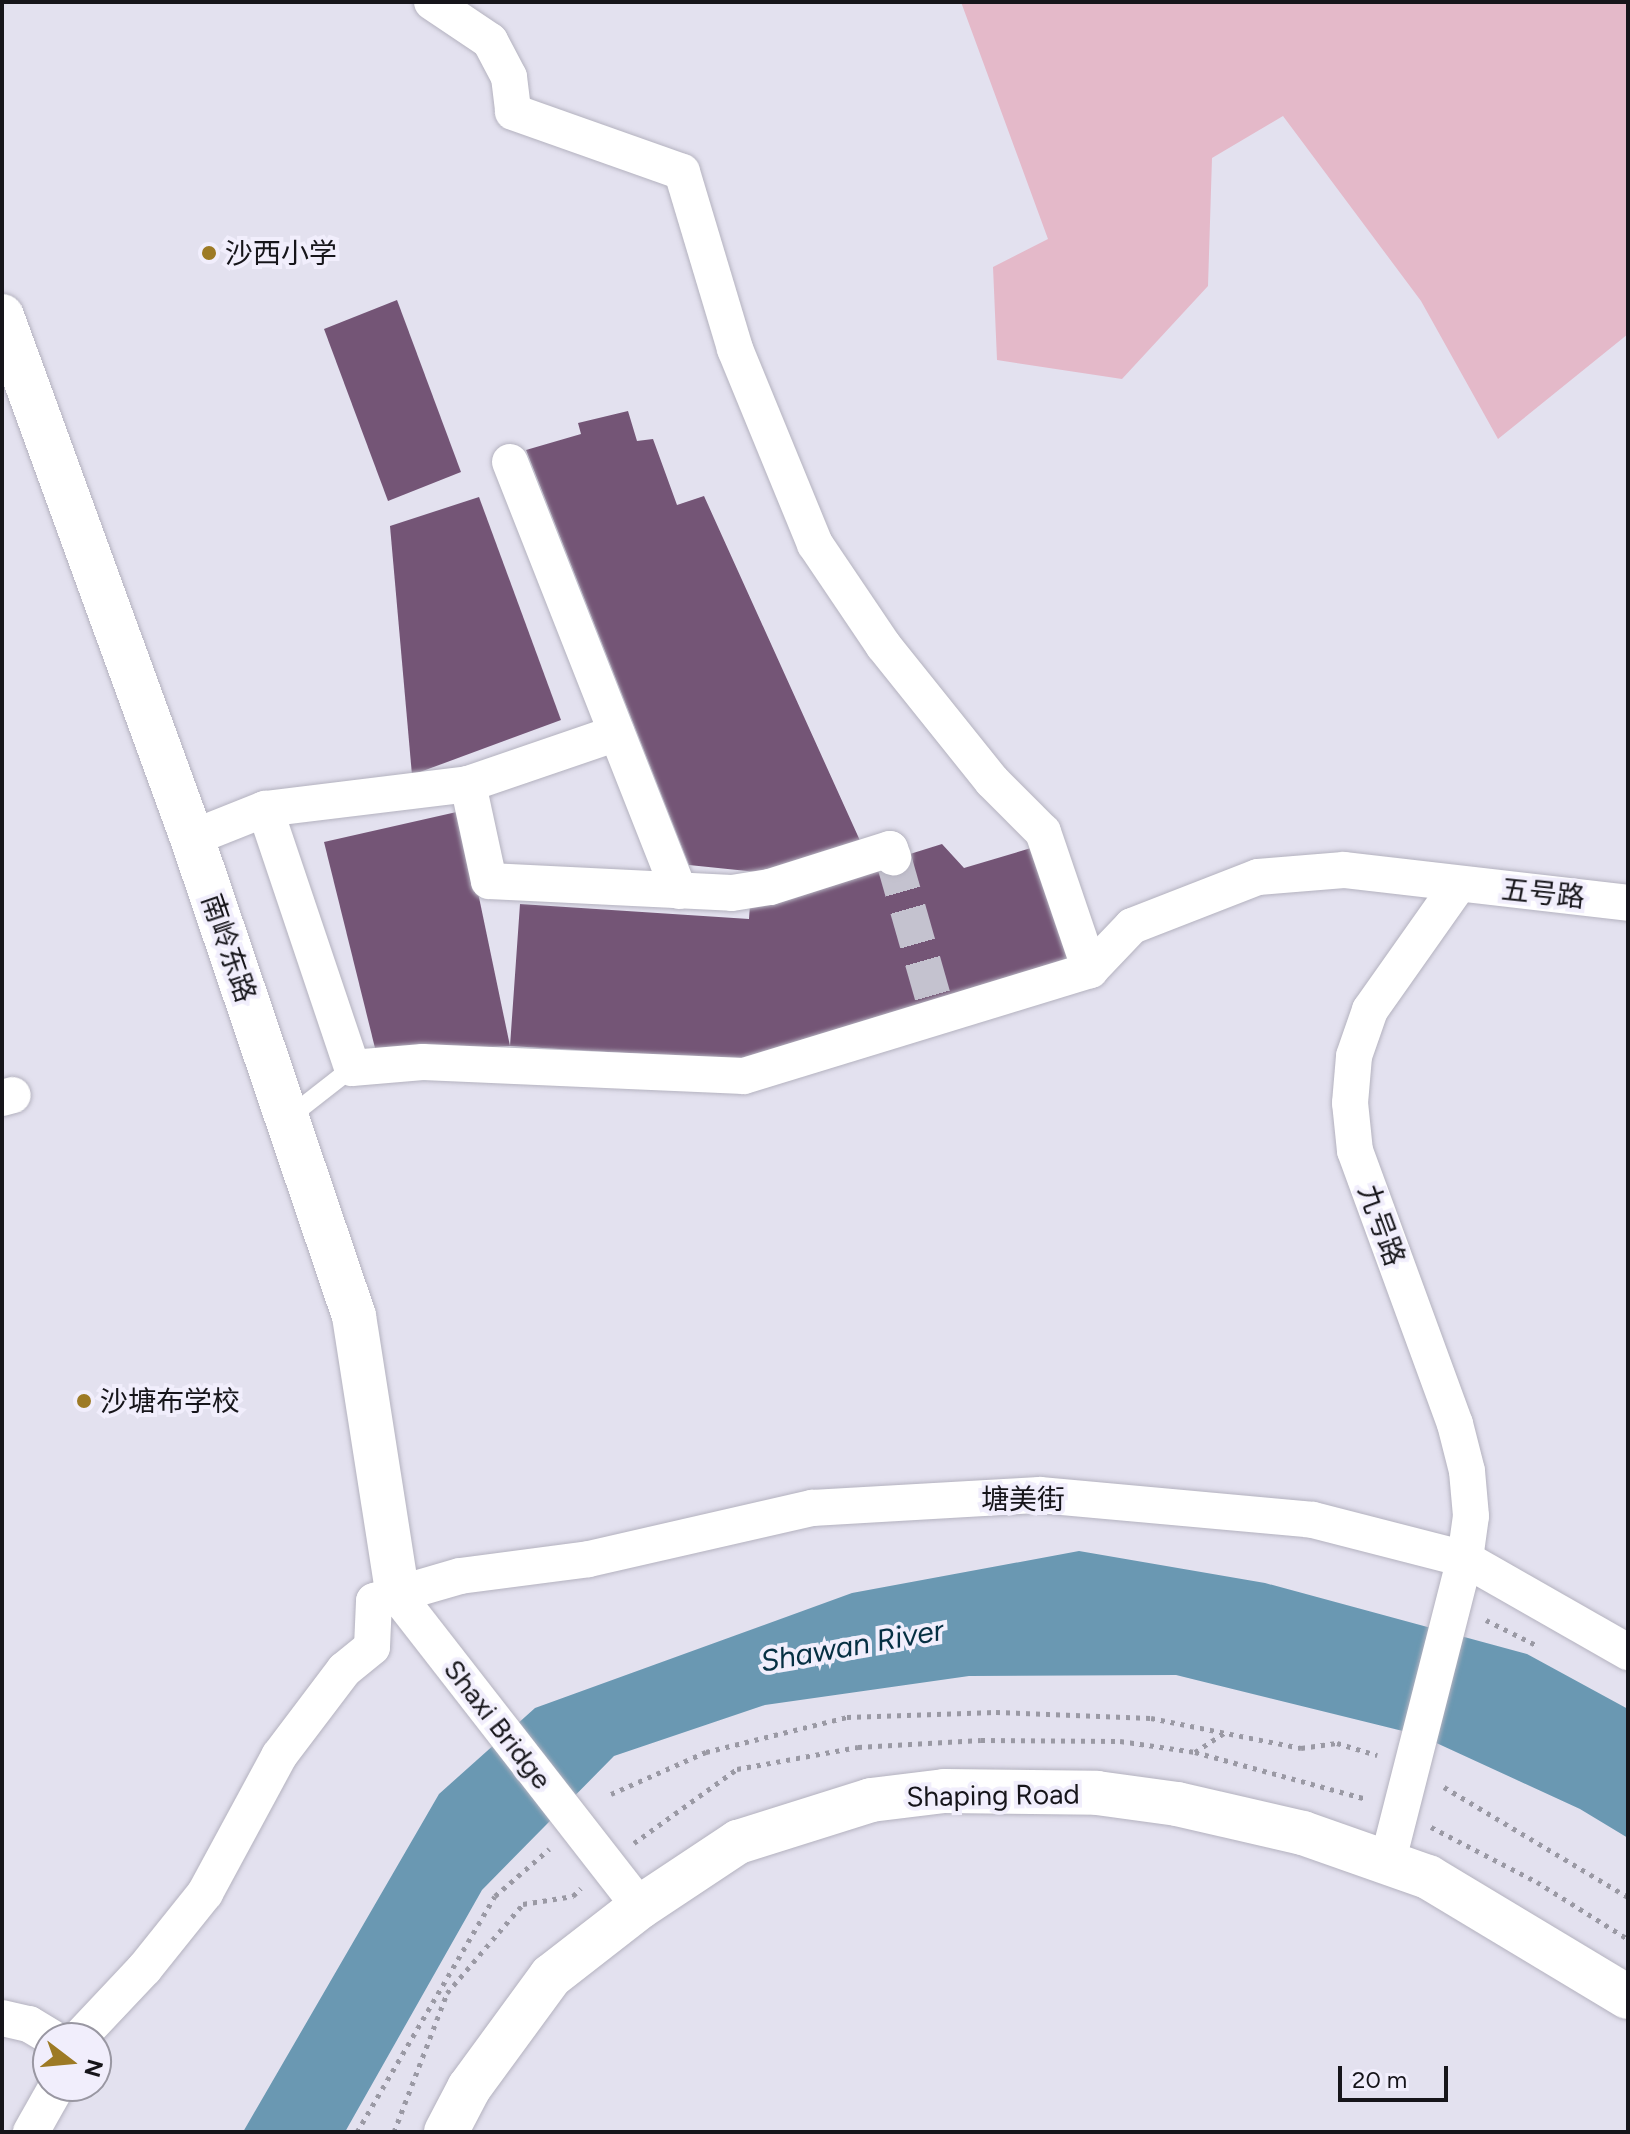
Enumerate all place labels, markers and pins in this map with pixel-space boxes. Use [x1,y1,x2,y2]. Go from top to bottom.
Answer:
place label: 沙西小学 [225,236,337,270]
marker: 沙西小学 [200,244,218,262]
place label: 沙塘布学校 [100,1384,240,1418]
marker: 沙塘布学校 [75,1392,93,1410]

